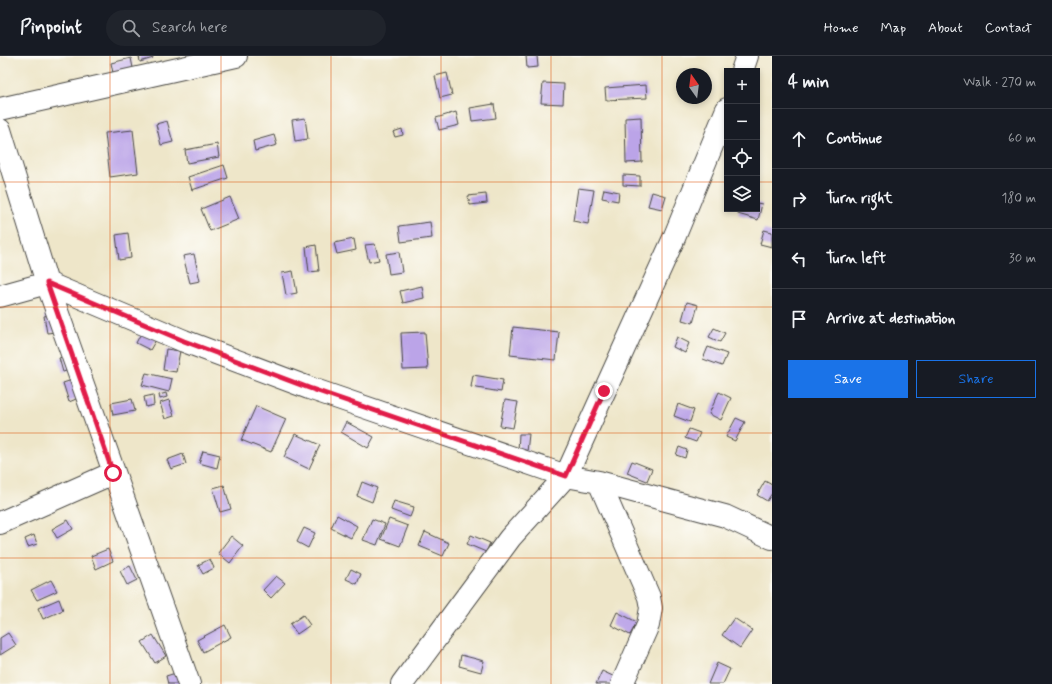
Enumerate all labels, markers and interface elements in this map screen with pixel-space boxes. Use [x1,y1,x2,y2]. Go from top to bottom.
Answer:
search box [106,10,386,46]
text: Pinpoint [20,15,82,40]
icon: search [120,17,142,39]
text: Search here [152,18,228,38]
text: Home [824,19,858,37]
text: Map [880,19,906,37]
text: About [928,19,963,37]
text: Contact [985,19,1032,37]
north arrow [676,68,712,104]
map controls [724,68,760,212]
button: + [724,68,760,104]
text: 4 min [788,71,829,93]
text: Walk · 270 m [963,74,1036,91]
button: − [724,104,760,140]
icon: ahead [788,128,810,150]
text: Continue [826,129,882,149]
text: 60 m [1008,130,1036,147]
button: locate [724,140,760,176]
button: layers [724,176,760,212]
icon: right [788,188,810,210]
text: Turn right [826,189,893,209]
text: 180 m [1001,190,1036,207]
icon: left [788,248,810,270]
text: Turn left [826,249,886,269]
text: 30 m [1009,250,1036,267]
icon: arrive [788,308,810,330]
text: Arrive at destination [826,309,955,329]
button: Save [788,360,908,398]
button: Share [916,360,1036,398]
route end [595,382,613,400]
route start [104,464,122,482]

